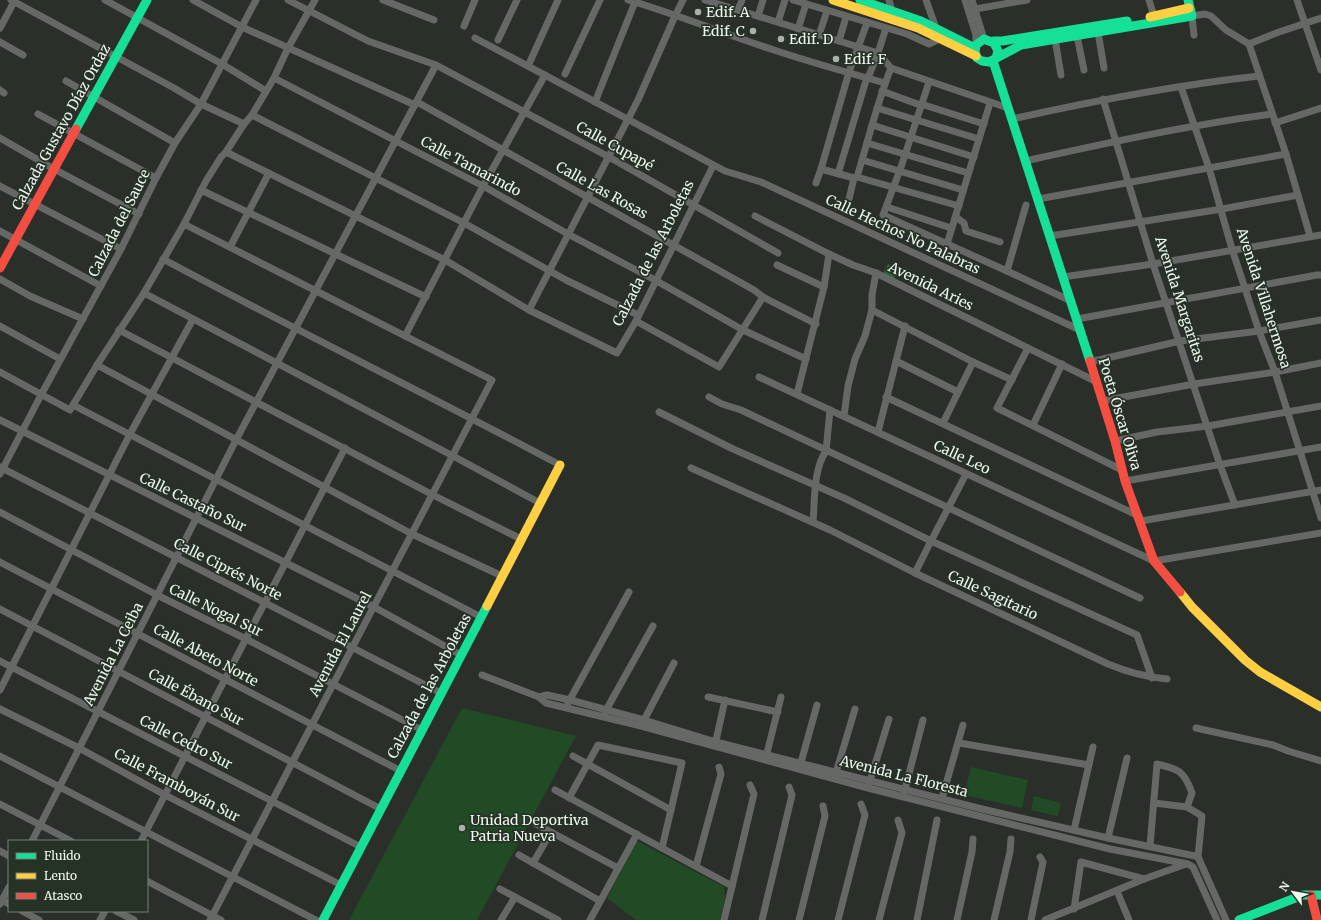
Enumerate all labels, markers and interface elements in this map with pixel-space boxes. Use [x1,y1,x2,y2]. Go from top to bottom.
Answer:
place label: Edif. A [706,3,750,21]
marker: Edif. A [693,7,703,17]
place label: Edif. C [702,22,745,40]
marker: Edif. C [748,26,758,36]
place label: Edif. D [789,30,834,48]
marker: Edif. D [776,34,786,44]
street label: Calzada Gustavo Díaz Ordaz [8,40,114,213]
place label: Edif. F [844,50,887,68]
marker: Edif. F [831,54,841,64]
street label: Calle Cupapé [573,117,657,175]
street label: Calle Tamarindo [418,132,524,200]
street label: Calle Las Rosas [553,157,651,223]
street label: Calzada del Sauce [84,166,154,280]
street label: Calzada de las Arboletas [608,177,698,329]
street label: Calle Hechos No Palabras [823,190,983,278]
street label: Avenida Villahermosa [1232,225,1295,371]
street label: Avenida Margaritas [1151,233,1209,364]
street label: Avenida Aries [885,257,977,314]
street label: Poeta Óscar Oliva [1094,356,1146,473]
street label: Calle Leo [931,436,993,478]
street label: Calle Castaño Sur [137,468,249,536]
street label: Calle Ciprés Norte [171,534,285,604]
street label: Calle Sagitario [945,566,1041,624]
street label: Calle Nogal Sur [166,580,266,640]
street label: Avenida El Laurel [304,588,376,701]
street label: Avenida La Ceiba [79,599,147,710]
street label: Calzada de las Arboletas [383,610,475,762]
street label: Calle Abeto Norte [150,620,262,690]
street label: Calle Ébano Sur [145,664,247,730]
street label: Calle Cedro Sur [137,711,235,773]
street label: Calle Framboyán Sur [111,744,243,826]
street label: Avenida La Floresta [837,751,970,801]
place label: Unidad Deportiva Patria Nueva [470,811,589,845]
marker: Unidad Deportiva Patria Nueva [457,823,467,833]
legend [8,840,148,912]
text: Fluido [44,848,81,863]
text: Lento [44,868,77,883]
north arrow [1273,872,1313,912]
text: N [1276,879,1293,894]
text: Atasco [43,888,82,903]

